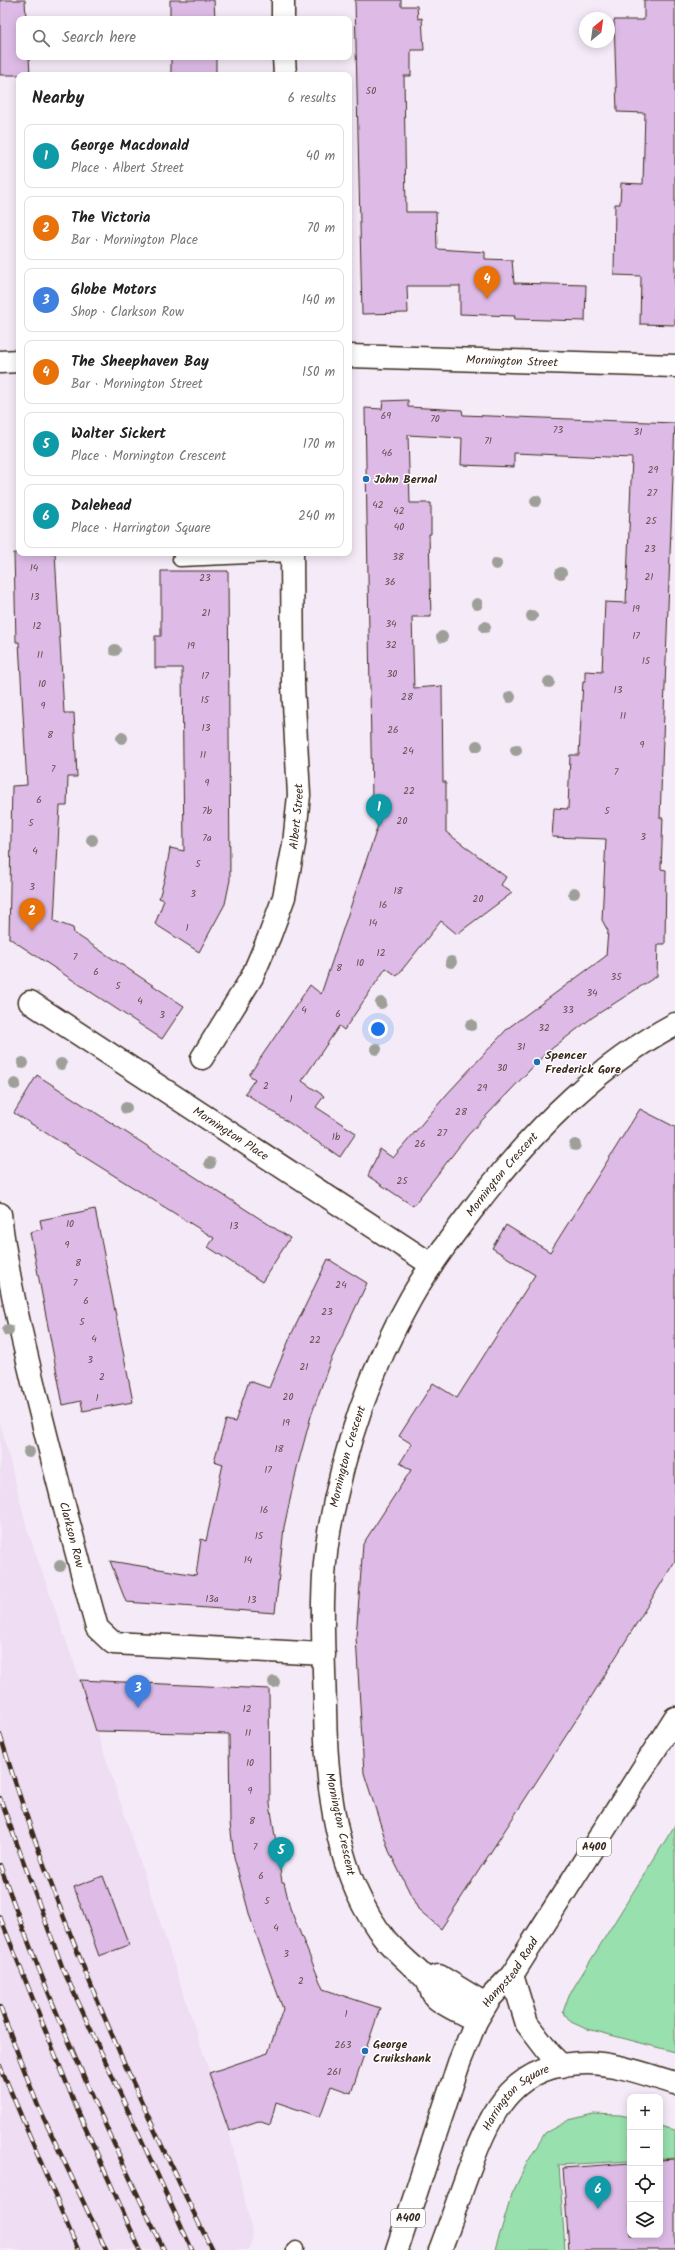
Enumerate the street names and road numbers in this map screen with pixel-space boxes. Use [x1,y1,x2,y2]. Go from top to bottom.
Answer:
street label: Mornington Street [466,350,559,372]
street label: Albert Street [284,783,309,851]
street label: Mornington Place [189,1102,273,1166]
street label: Mornington Crescent [461,1127,543,1221]
street label: Mornington Crescent [324,1403,371,1509]
street label: Clarkson Row [54,1500,90,1571]
street label: Mornington Crescent [320,1771,360,1878]
road number: A400 [577,1838,611,1856]
street label: Hampstead Road [477,1933,544,2011]
street label: Harrington Square [477,2059,552,2134]
road number: A400 [391,2209,425,2227]

